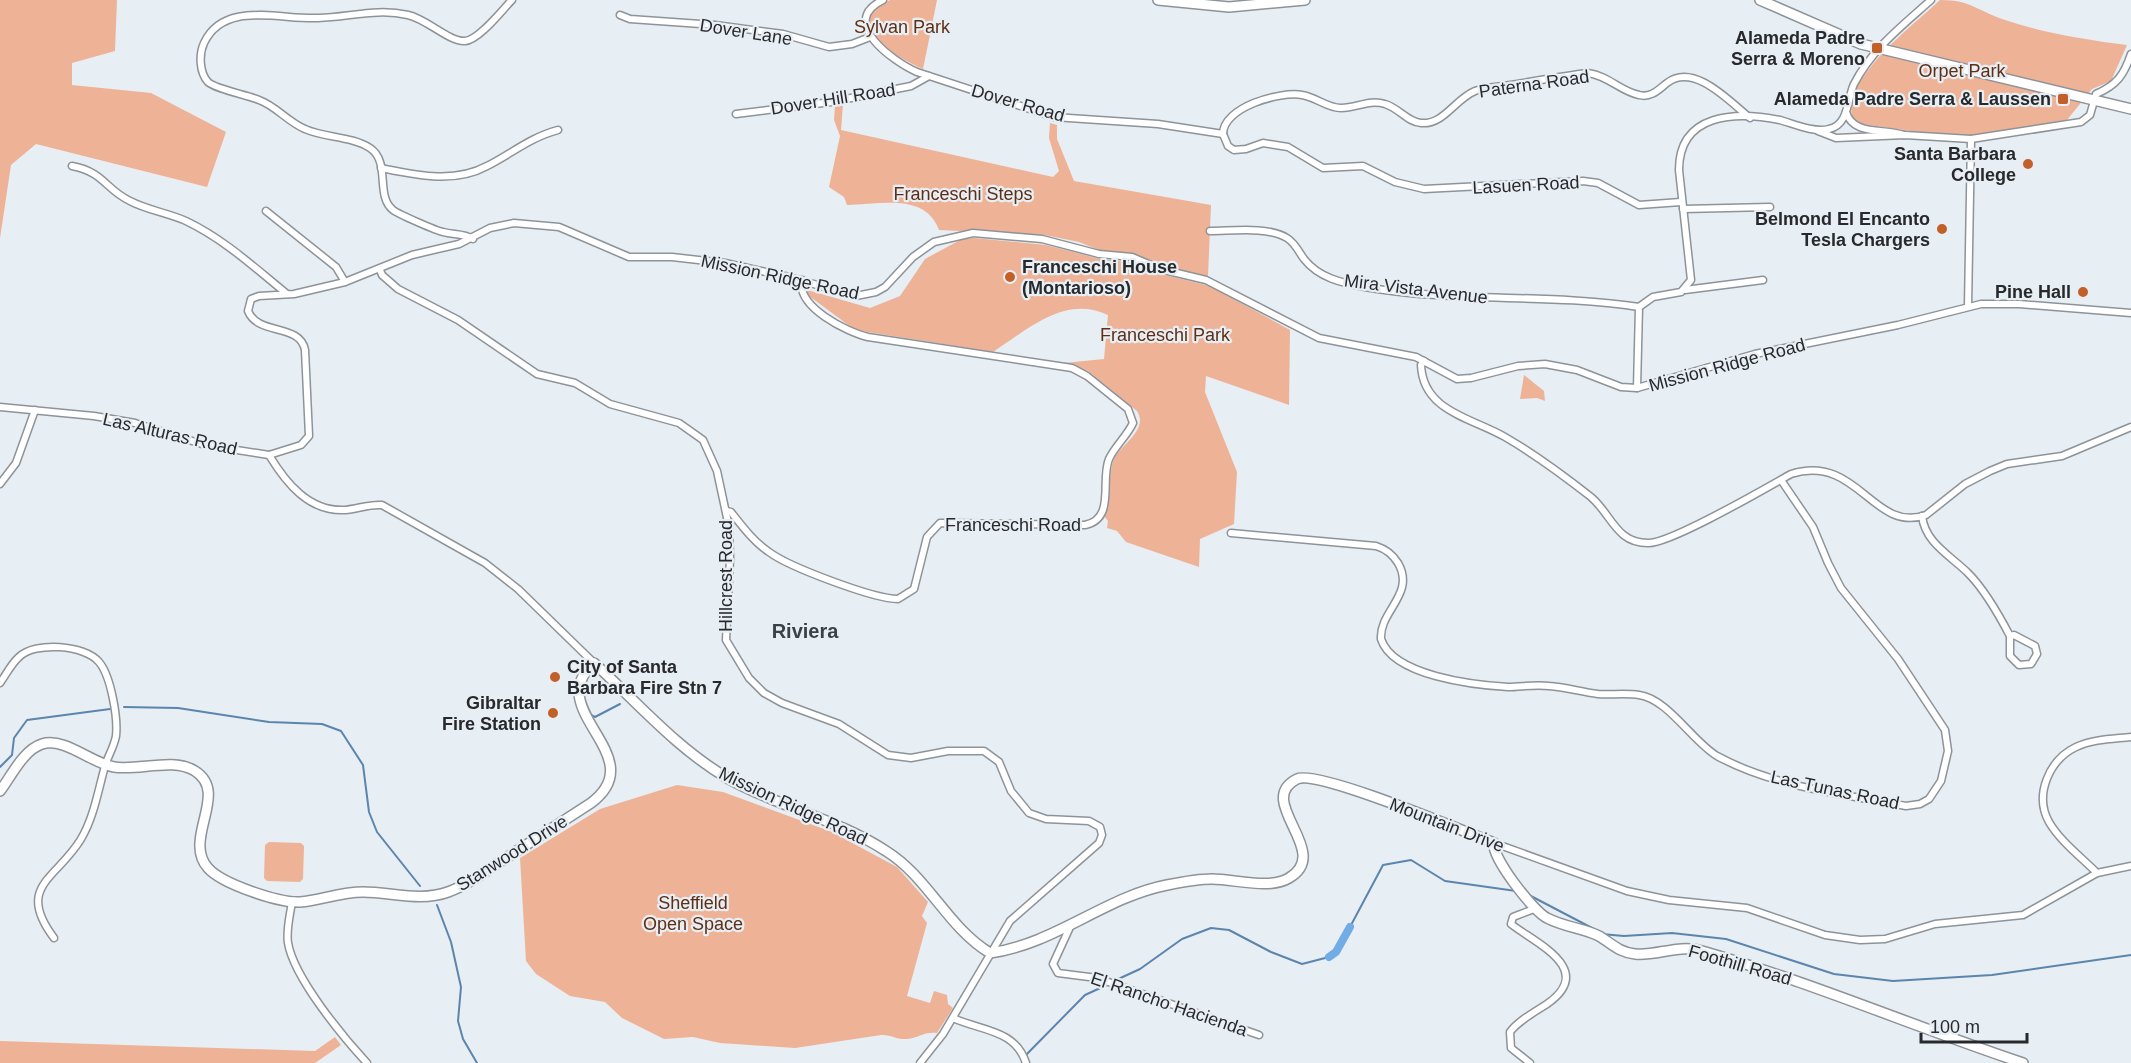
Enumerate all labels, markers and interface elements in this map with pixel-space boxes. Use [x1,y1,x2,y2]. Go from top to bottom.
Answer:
street label: Dover Lane [698,15,794,49]
park label: Sylvan Park [854,17,951,37]
place label: Alameda Padre Serra & Moreno [1731,28,1865,69]
marker: Alameda Padre Serra & Moreno [1870,41,1884,55]
park label: Orpet Park [1918,61,2007,81]
street label: Paterna Road [1478,66,1590,102]
street label: Dover Hill Road [769,79,897,119]
street label: Dover Road [969,80,1067,126]
place label: Alameda Padre Serra & Laussen [1774,89,2051,109]
marker: Alameda Padre Serra & Laussen [2056,92,2070,106]
place label: Santa Barbara College [1894,144,2017,185]
marker: Santa Barbara College [2021,157,2035,171]
street label: Lasuen Road [1472,172,1580,198]
park label: Franceschi Steps [893,184,1033,204]
place label: Belmond El Encanto Tesla Chargers [1755,209,1930,250]
marker: Belmond El Encanto Tesla Chargers [1935,222,1949,236]
street label: Mission Ridge Road [699,250,861,304]
place label: Franceschi House (Montarioso) [1022,257,1177,298]
marker: Franceschi House (Montarioso) [1003,270,1017,284]
street label: Mira Vista Avenue [1343,270,1489,308]
place label: Pine Hall [1995,282,2071,302]
marker: Pine Hall [2076,285,2090,299]
park label: Franceschi Park [1100,325,1231,345]
street label: Mission Ridge Road [1647,334,1807,396]
street label: Las Alturas Road [101,409,239,459]
street label: Franceschi Road [945,515,1081,535]
street label: Hillcrest Road [716,520,736,632]
district label: Riviera [772,620,839,642]
place label: City of Santa Barbara Fire Stn 7 [567,657,722,698]
marker: City of Santa Barbara Fire Stn 7 [548,670,562,684]
place label: Gibraltar Fire Station [442,693,541,734]
marker: Gibraltar Fire Station [546,706,560,720]
street label: Mission Ridge Road [716,763,870,849]
street label: Las Tunas Road [1769,767,1901,813]
street label: Mountain Drive [1387,794,1507,856]
street label: Stanwood Drive [453,811,571,895]
park label: Sheffield Open Space [643,893,743,934]
street label: Foothill Road [1686,941,1794,989]
street label: El Rancho Hacienda [1088,968,1251,1040]
scale bar [1921,1006,2028,1044]
text: 100 m [1930,1017,1980,1037]

